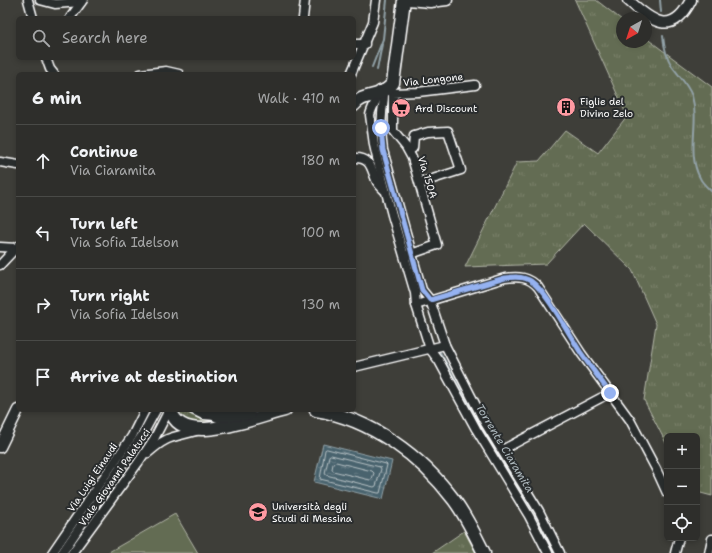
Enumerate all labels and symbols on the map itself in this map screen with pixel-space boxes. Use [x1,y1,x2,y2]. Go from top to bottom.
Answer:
north arrow [616,12,652,48]
street label: Via Longone [402,70,464,89]
place label: Figlie del Divino Zelo [580,95,633,120]
building icon: Figlie del Divino Zelo [555,96,577,118]
supermarket icon: Ard Discount [390,97,412,119]
place label: Ard Discount [415,102,477,115]
route start [372,119,390,137]
street label: Via 150A [415,155,440,200]
route end [601,384,619,402]
water label: Torrente Ciaramita [472,401,537,496]
street label: Viale Giovanni Palatucci [76,426,153,529]
street label: Via Luigi Einaudi [64,440,120,514]
place label: Università degli Studi di Messina [272,500,353,525]
school or university icon: Università degli Studi di Messina [247,501,269,523]

